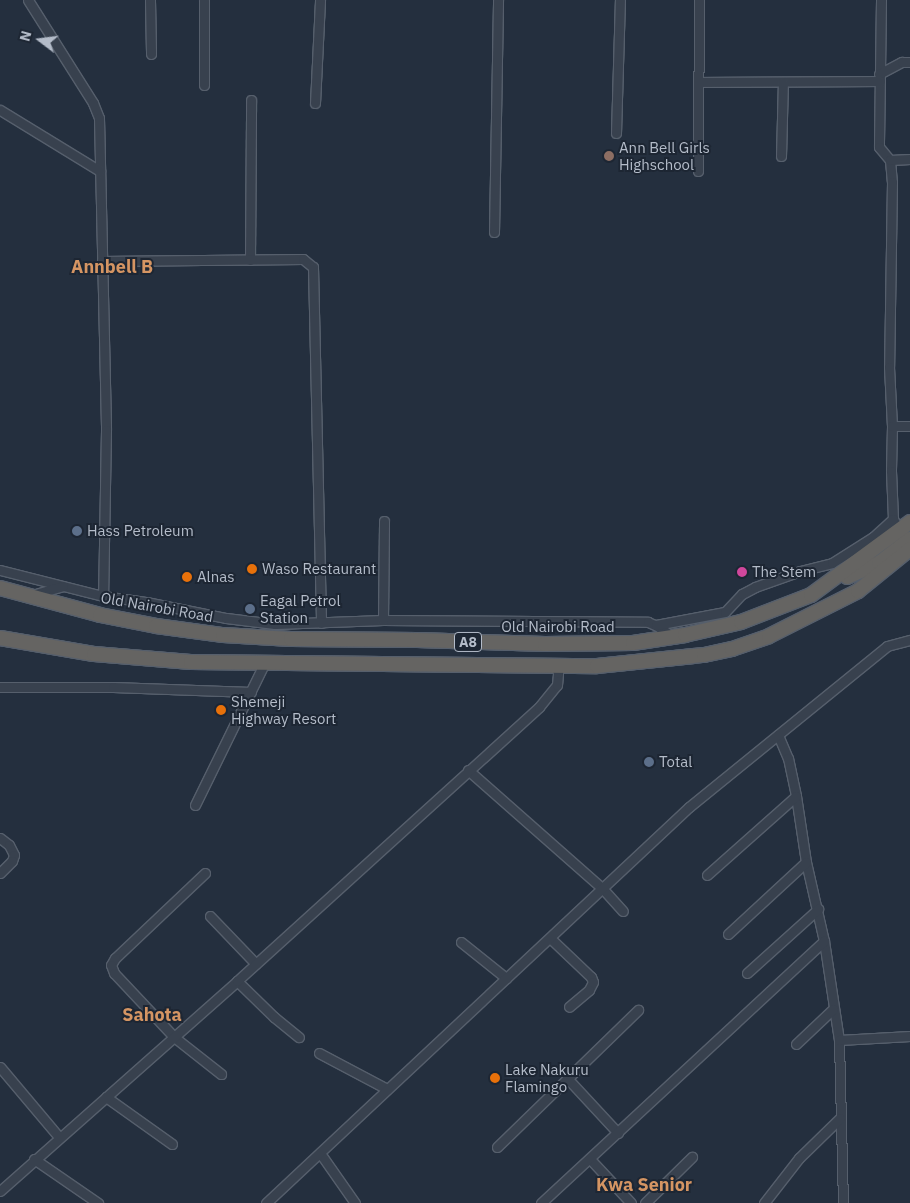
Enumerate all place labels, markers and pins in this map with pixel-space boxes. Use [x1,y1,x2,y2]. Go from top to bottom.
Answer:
place label: Ann Bell Girls Highschool [619,138,710,173]
marker: Ann Bell Girls Highschool [603,150,615,162]
place label: Hass Petroleum [87,522,194,540]
marker: Hass Petroleum [71,525,83,537]
place label: Waso Restaurant [262,560,376,578]
marker: Waso Restaurant [246,563,258,575]
place label: The Stem [752,563,816,581]
marker: The Stem [736,566,748,578]
place label: Alnas [197,568,235,586]
marker: Alnas [181,571,193,583]
place label: Eagal Petrol Station [260,591,340,626]
marker: Eagal Petrol Station [244,603,256,615]
place label: Shemeji Highway Resort [231,692,336,727]
marker: Shemeji Highway Resort [215,704,227,716]
place label: Total [659,753,692,771]
marker: Total [643,756,655,768]
place label: Lake Nakuru Flamingo [505,1060,589,1095]
marker: Lake Nakuru Flamingo [489,1072,501,1084]

